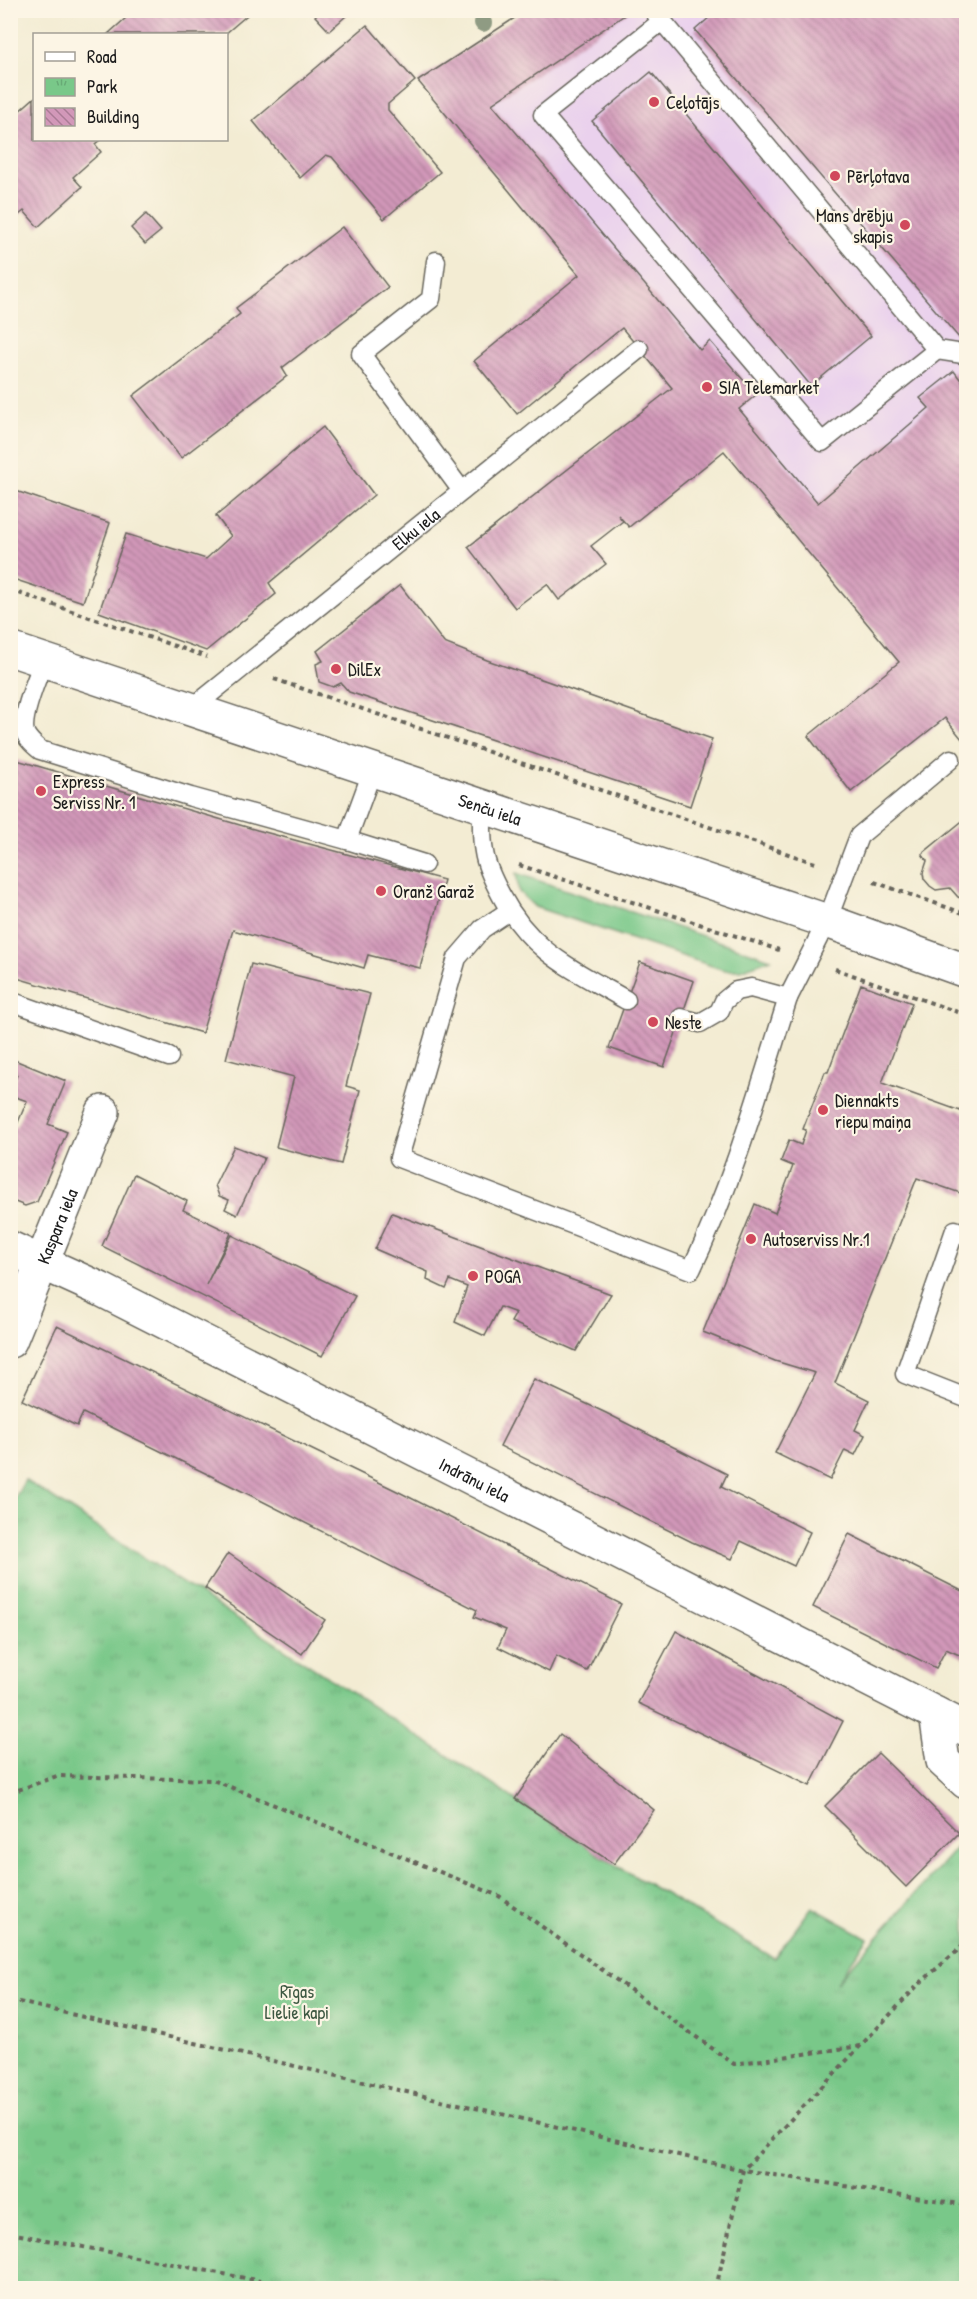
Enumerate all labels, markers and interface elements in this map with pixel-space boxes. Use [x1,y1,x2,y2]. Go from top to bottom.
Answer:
legend [33,33,228,141]
text: Road [87,44,117,69]
text: Park [87,74,118,99]
place label: Ceļotājs [666,90,720,115]
marker: Ceļotājs [647,95,661,109]
text: Building [87,104,139,129]
place label: Pērļotava [847,164,909,189]
marker: Pērļotava [828,169,842,183]
place label: Mans drēbju skapis [816,203,893,249]
marker: Mans drēbju skapis [898,218,912,232]
place label: SIA Telemarket [719,375,820,400]
marker: SIA Telemarket [700,380,714,394]
street label: Elku iela [386,502,445,555]
place label: DilEx [348,657,381,682]
marker: DilEx [329,662,343,676]
place label: Express Serviss Nr. 1 [53,769,136,815]
marker: Express Serviss Nr. 1 [34,784,48,798]
street label: Senču iela [455,787,525,831]
place label: Oranž Garaž [393,879,475,904]
marker: Oranž Garaž [374,884,388,898]
place label: Neste [665,1010,702,1035]
marker: Neste [646,1015,660,1029]
place label: Diennakts riepu maiņa [835,1088,911,1134]
marker: Diennakts riepu maiņa [816,1103,830,1117]
street label: Kaspara iela [30,1185,83,1268]
place label: Autoserviss Nr.1 [763,1227,870,1252]
marker: Autoserviss Nr.1 [744,1232,758,1246]
place label: POGA [485,1264,521,1289]
marker: POGA [466,1269,480,1283]
street label: Indrānu iela [435,1451,514,1508]
park label: Rīgas Lielie kapi [265,1979,329,2025]

